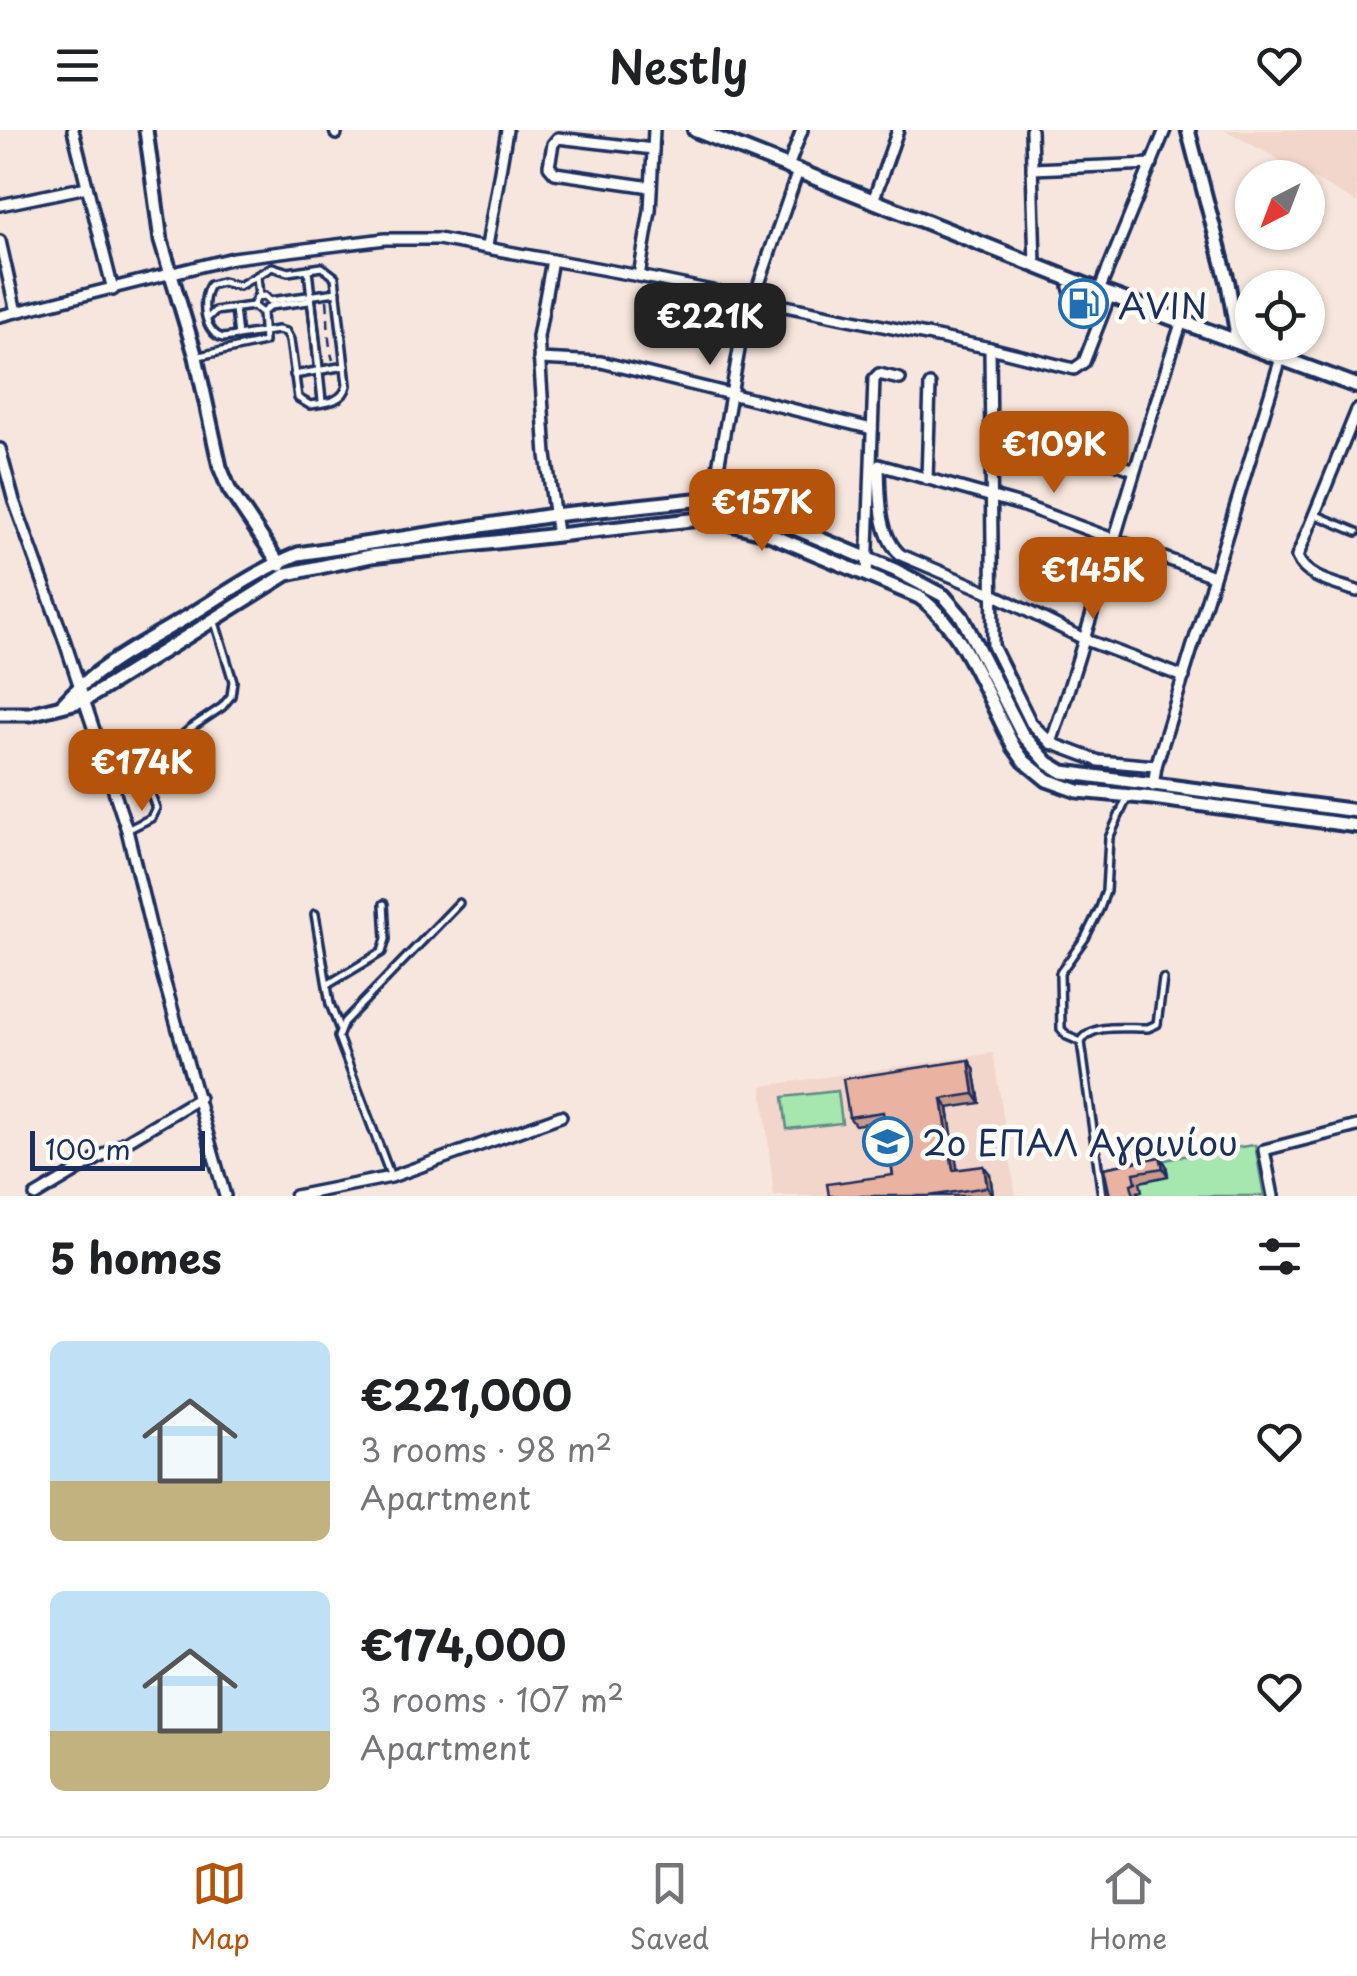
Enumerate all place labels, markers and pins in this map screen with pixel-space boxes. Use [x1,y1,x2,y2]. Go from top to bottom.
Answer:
fuel station icon: AVIN [1057,278,1109,330]
place label: AVIN [1118,278,1208,331]
pin: €221K [640,283,780,368]
pin: €109K [984,411,1124,496]
pin: €157K [692,469,832,554]
pin: €145K [1023,537,1163,622]
pin: €174K [72,729,212,814]
school or university icon: 2ο ΕΠΑΛ Αγρινίου [861,1115,913,1167]
place label: 2ο ΕΠΑΛ Αγρινίου [922,1115,1238,1168]

